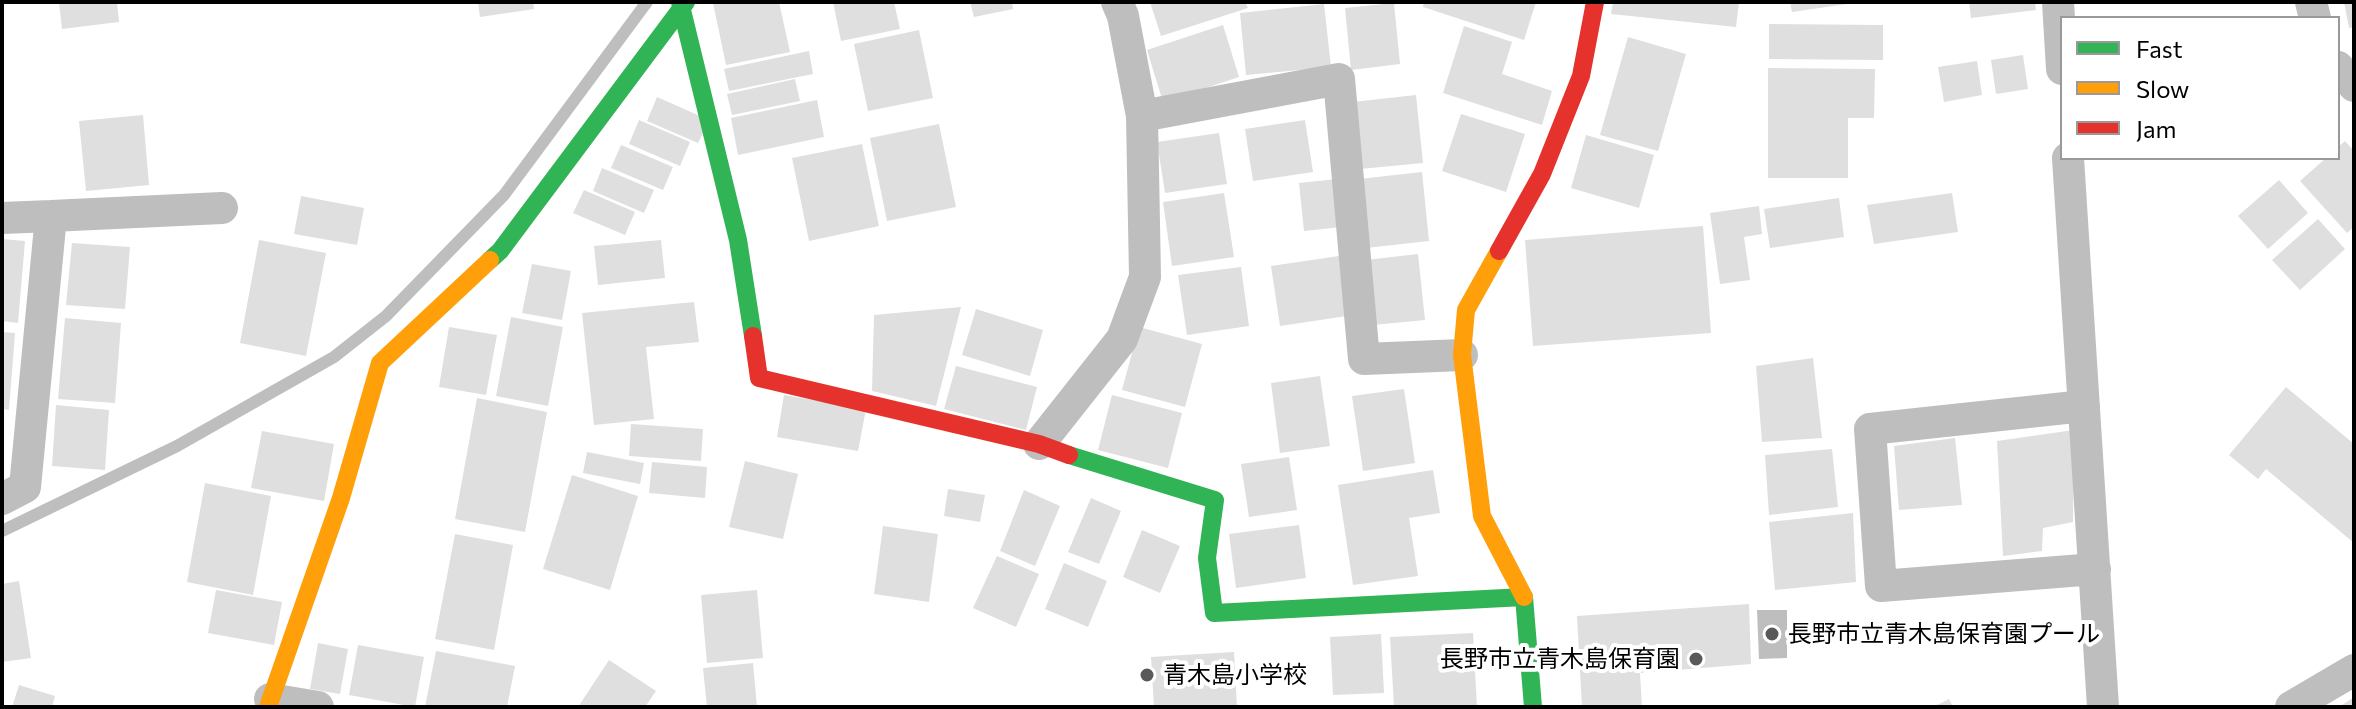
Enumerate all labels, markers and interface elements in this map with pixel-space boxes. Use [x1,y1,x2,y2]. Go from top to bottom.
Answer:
legend [2060,16,2340,160]
text: Fast [2136,34,2183,63]
text: Slow [2136,74,2189,103]
text: Jam [2136,114,2176,143]
place label: 長野市立青木島保育園プール [1788,620,2100,648]
marker: 長野市立青木島保育園プール [1763,625,1781,643]
place label: 長野市立青木島保育園 [1440,645,1680,673]
marker: 長野市立青木島保育園 [1687,650,1705,668]
place label: 青木島小学校 [1163,661,1307,689]
marker: 青木島小学校 [1138,666,1156,684]

